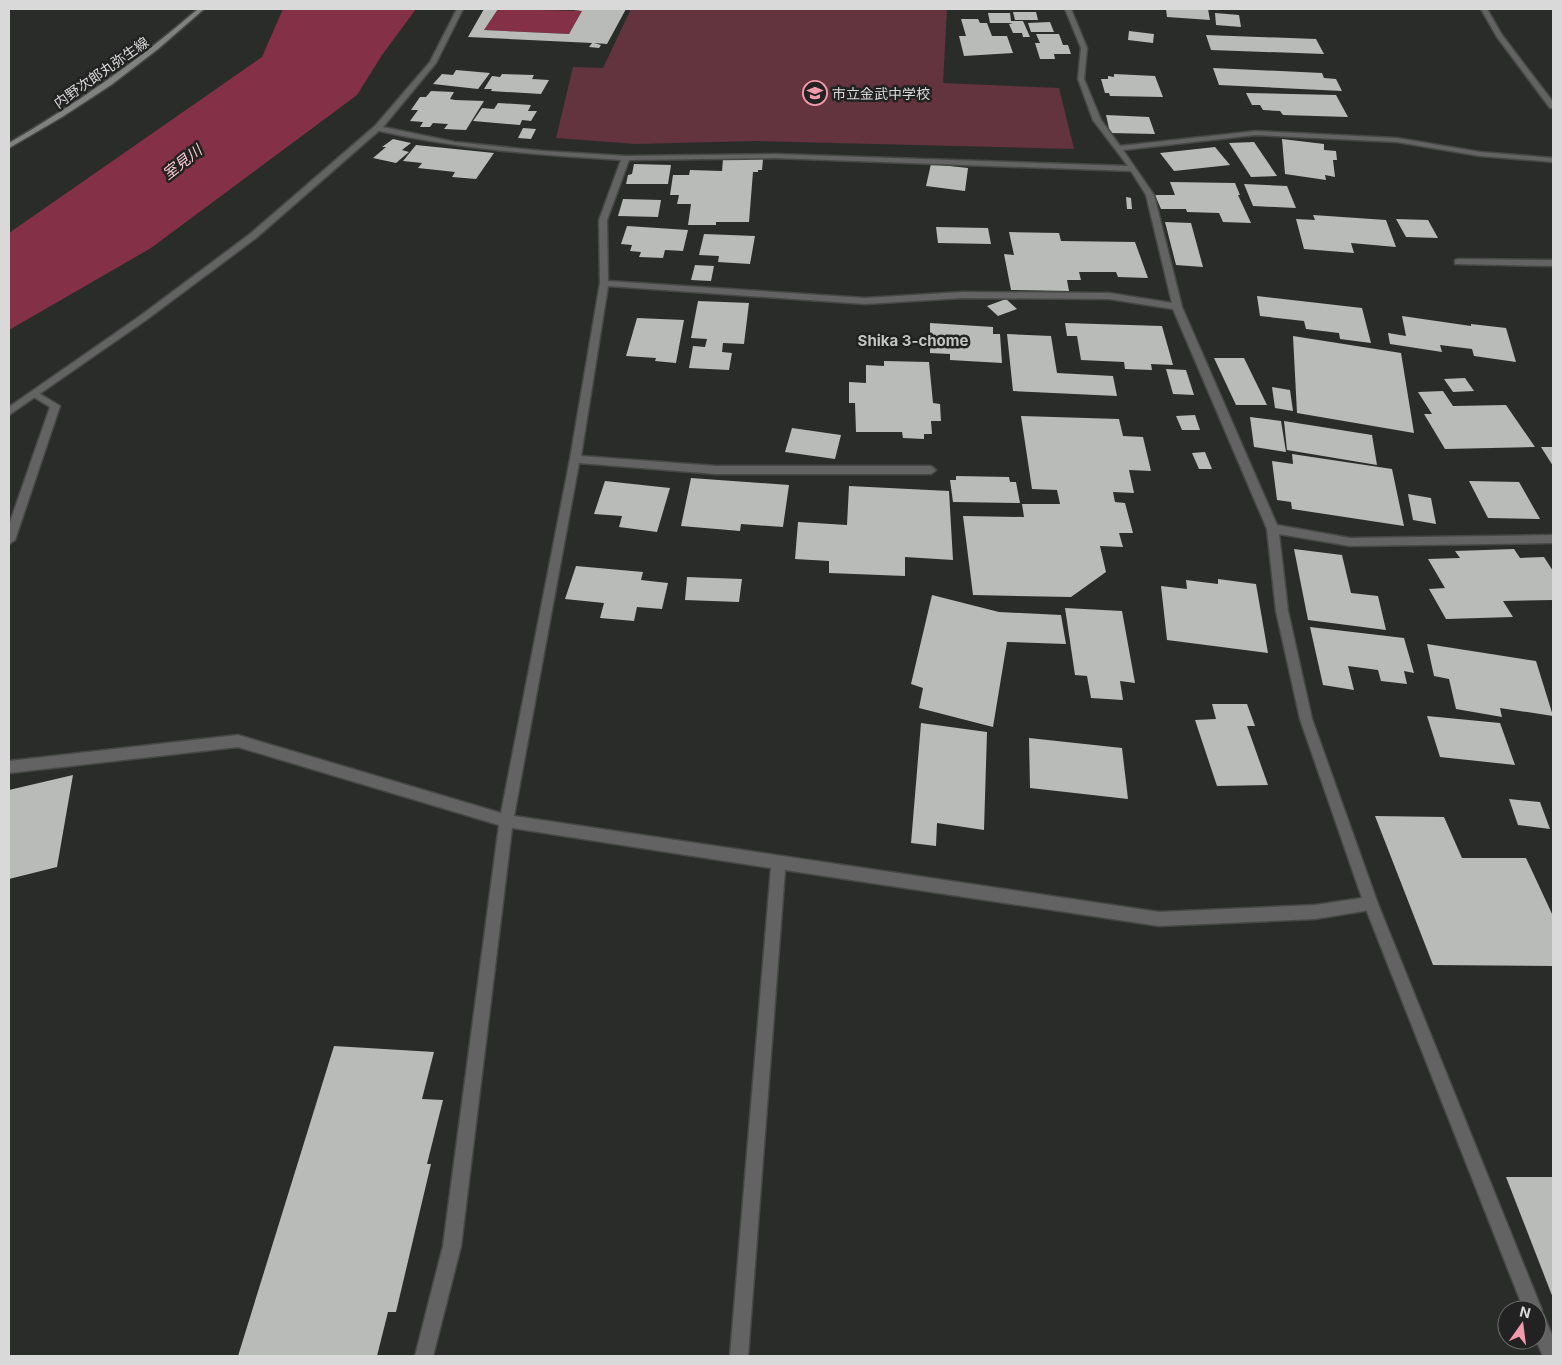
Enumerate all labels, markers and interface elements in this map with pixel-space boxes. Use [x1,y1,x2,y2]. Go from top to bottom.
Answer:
street label: 内野次郎丸弥生線 [50,33,152,111]
school or university icon: 市立金武中学校 [802,80,828,106]
place label: 市立金武中学校 [832,85,930,102]
water label: 室見川 [158,139,207,183]
district label: Shika 3-chome [858,331,969,350]
north arrow [1497,1300,1547,1350]
text: N [1518,1302,1532,1321]

